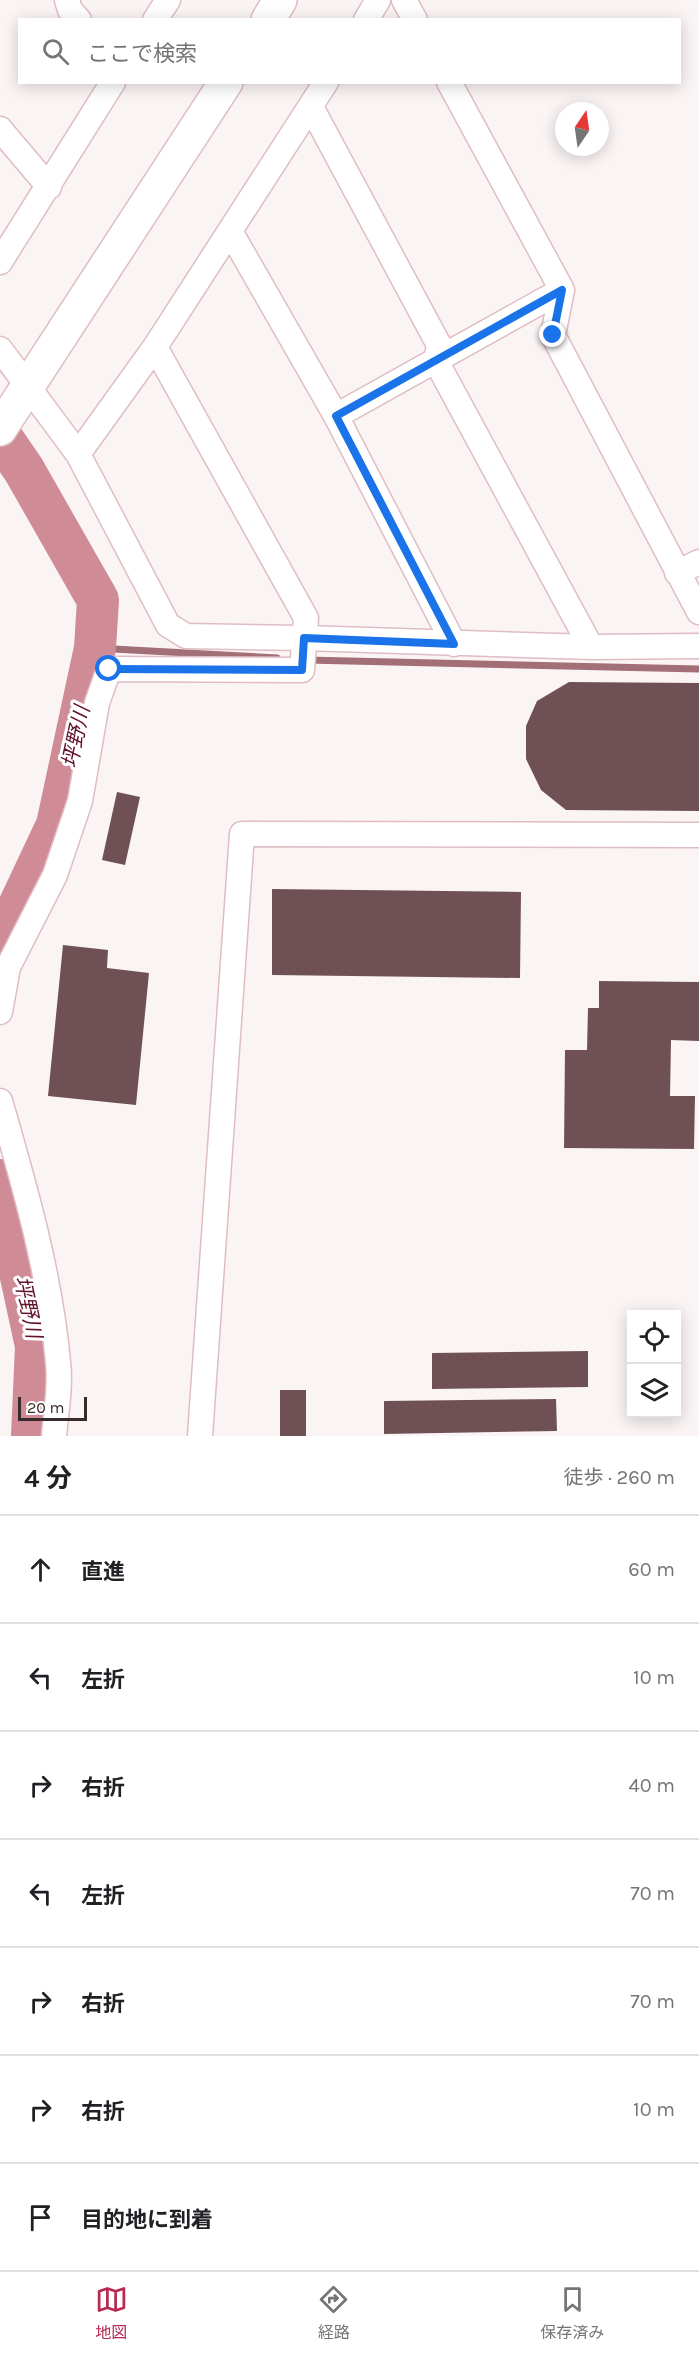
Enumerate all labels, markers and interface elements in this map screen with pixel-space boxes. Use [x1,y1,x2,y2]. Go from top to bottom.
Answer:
search box [18,18,681,84]
icon: search [39,35,72,68]
text: ここで検索 [87,41,197,67]
north arrow [555,102,609,156]
route end [539,321,565,347]
route start [95,655,121,681]
water label: 坪野川 [58,702,95,770]
water label: 坪野川 [10,1274,47,1342]
map controls [627,1310,681,1418]
button: locate [627,1310,681,1364]
button: layers [627,1364,681,1418]
scale bar [18,1394,87,1422]
text: 20 m [27,1398,65,1417]
text: 4 分 [24,1463,72,1494]
text: 徒歩 · 260 m [564,1466,675,1489]
icon: ahead [24,1553,57,1586]
text: 60 m [628,1558,675,1581]
text: 直進 [81,1559,125,1585]
icon: left [24,1661,57,1694]
text: 10 m [633,1666,675,1689]
text: 左折 [81,1667,125,1693]
icon: right [24,1769,57,1802]
text: 40 m [629,1774,675,1797]
text: 右折 [81,1775,125,1801]
icon: left [24,1877,57,1910]
text: 70 m [630,1882,675,1905]
text: 左折 [81,1883,125,1909]
icon: right [24,1985,57,2018]
text: 70 m [630,1990,675,2013]
text: 右折 [81,1991,125,2017]
icon: right [24,2093,57,2126]
text: 10 m [633,2098,675,2121]
text: 右折 [81,2099,125,2125]
icon: arrive [24,2201,57,2234]
text: 目的地に到着 [81,2207,213,2233]
tab: 地図 [95,2283,128,2343]
tab: 経路 [317,2283,350,2343]
tab: 保存済み [540,2283,604,2343]

